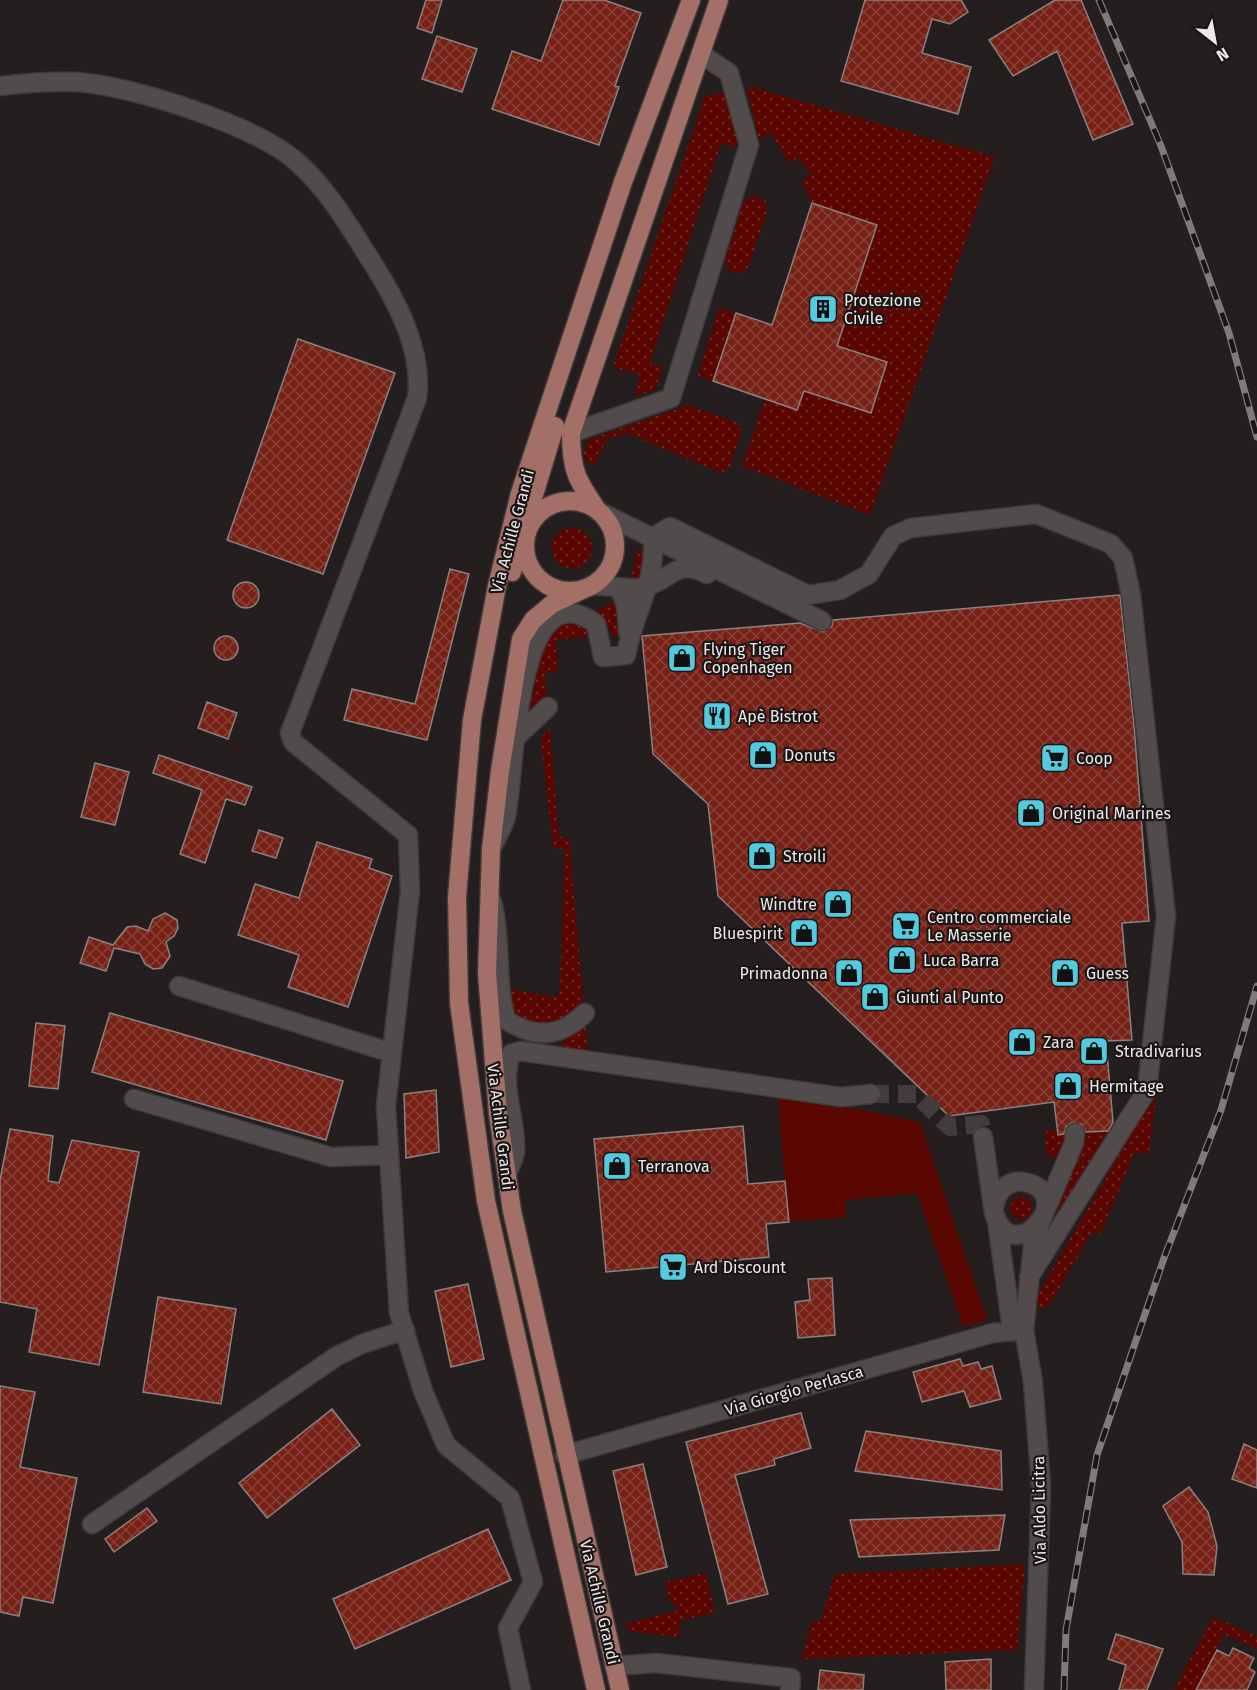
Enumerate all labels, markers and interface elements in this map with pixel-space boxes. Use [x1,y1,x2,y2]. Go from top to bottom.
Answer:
north arrow [1185,12,1245,72]
text: N [1213,44,1232,65]
place label: Protezione Civile [844,291,921,328]
building icon: Protezione Civile [807,293,839,325]
street label: Via Achille Grandi [487,467,538,595]
place label: Flying Tiger Copenhagen [703,640,793,677]
shop icon: Flying Tiger Copenhagen [666,642,698,674]
restaurant icon: Apè Bistrot [701,700,733,732]
place label: Apè Bistrot [738,707,818,726]
shop icon: Donuts [747,739,779,771]
supermarket icon: Coop [1039,742,1071,774]
place label: Donuts [784,746,836,765]
place label: Coop [1076,749,1113,768]
shop icon: Original Marines [1015,797,1047,829]
place label: Original Marines [1052,804,1171,823]
shop icon: Stroili [746,840,778,872]
place label: Stroili [783,847,826,866]
shop icon: Windtre [822,888,854,920]
place label: Windtre [760,895,817,914]
place label: Centro commerciale Le Masserie [927,908,1071,945]
supermarket icon: Centro commerciale Le Masserie [890,910,922,942]
shop icon: Bluespirit [788,917,820,949]
place label: Bluespirit [713,924,783,943]
shop icon: Luca Barra [886,944,918,976]
place label: Luca Barra [923,951,999,970]
shop icon: Primadonna [833,957,865,989]
shop icon: Guess [1049,957,1081,989]
place label: Primadonna [740,964,828,983]
place label: Guess [1086,964,1129,983]
shop icon: Giunti al Punto [859,981,891,1013]
place label: Giunti al Punto [896,988,1004,1007]
shop icon: Zara [1006,1026,1038,1058]
place label: Zara [1043,1033,1074,1052]
shop icon: Stradivarius [1078,1035,1110,1067]
place label: Stradivarius [1115,1042,1202,1061]
street label: Via Achille Grandi [483,1063,518,1191]
shop icon: Hermitage [1052,1070,1084,1102]
place label: Hermitage [1089,1077,1164,1096]
shop icon: Terranova [601,1150,633,1182]
place label: Terranova [638,1157,710,1176]
supermarket icon: Ard Discount [657,1251,689,1283]
place label: Ard Discount [694,1258,786,1277]
street label: Via Giorgio Perlasca [723,1362,866,1419]
street label: Via Aldo Licitra [1029,1456,1050,1564]
street label: Via Achille Grandi [576,1538,623,1666]

